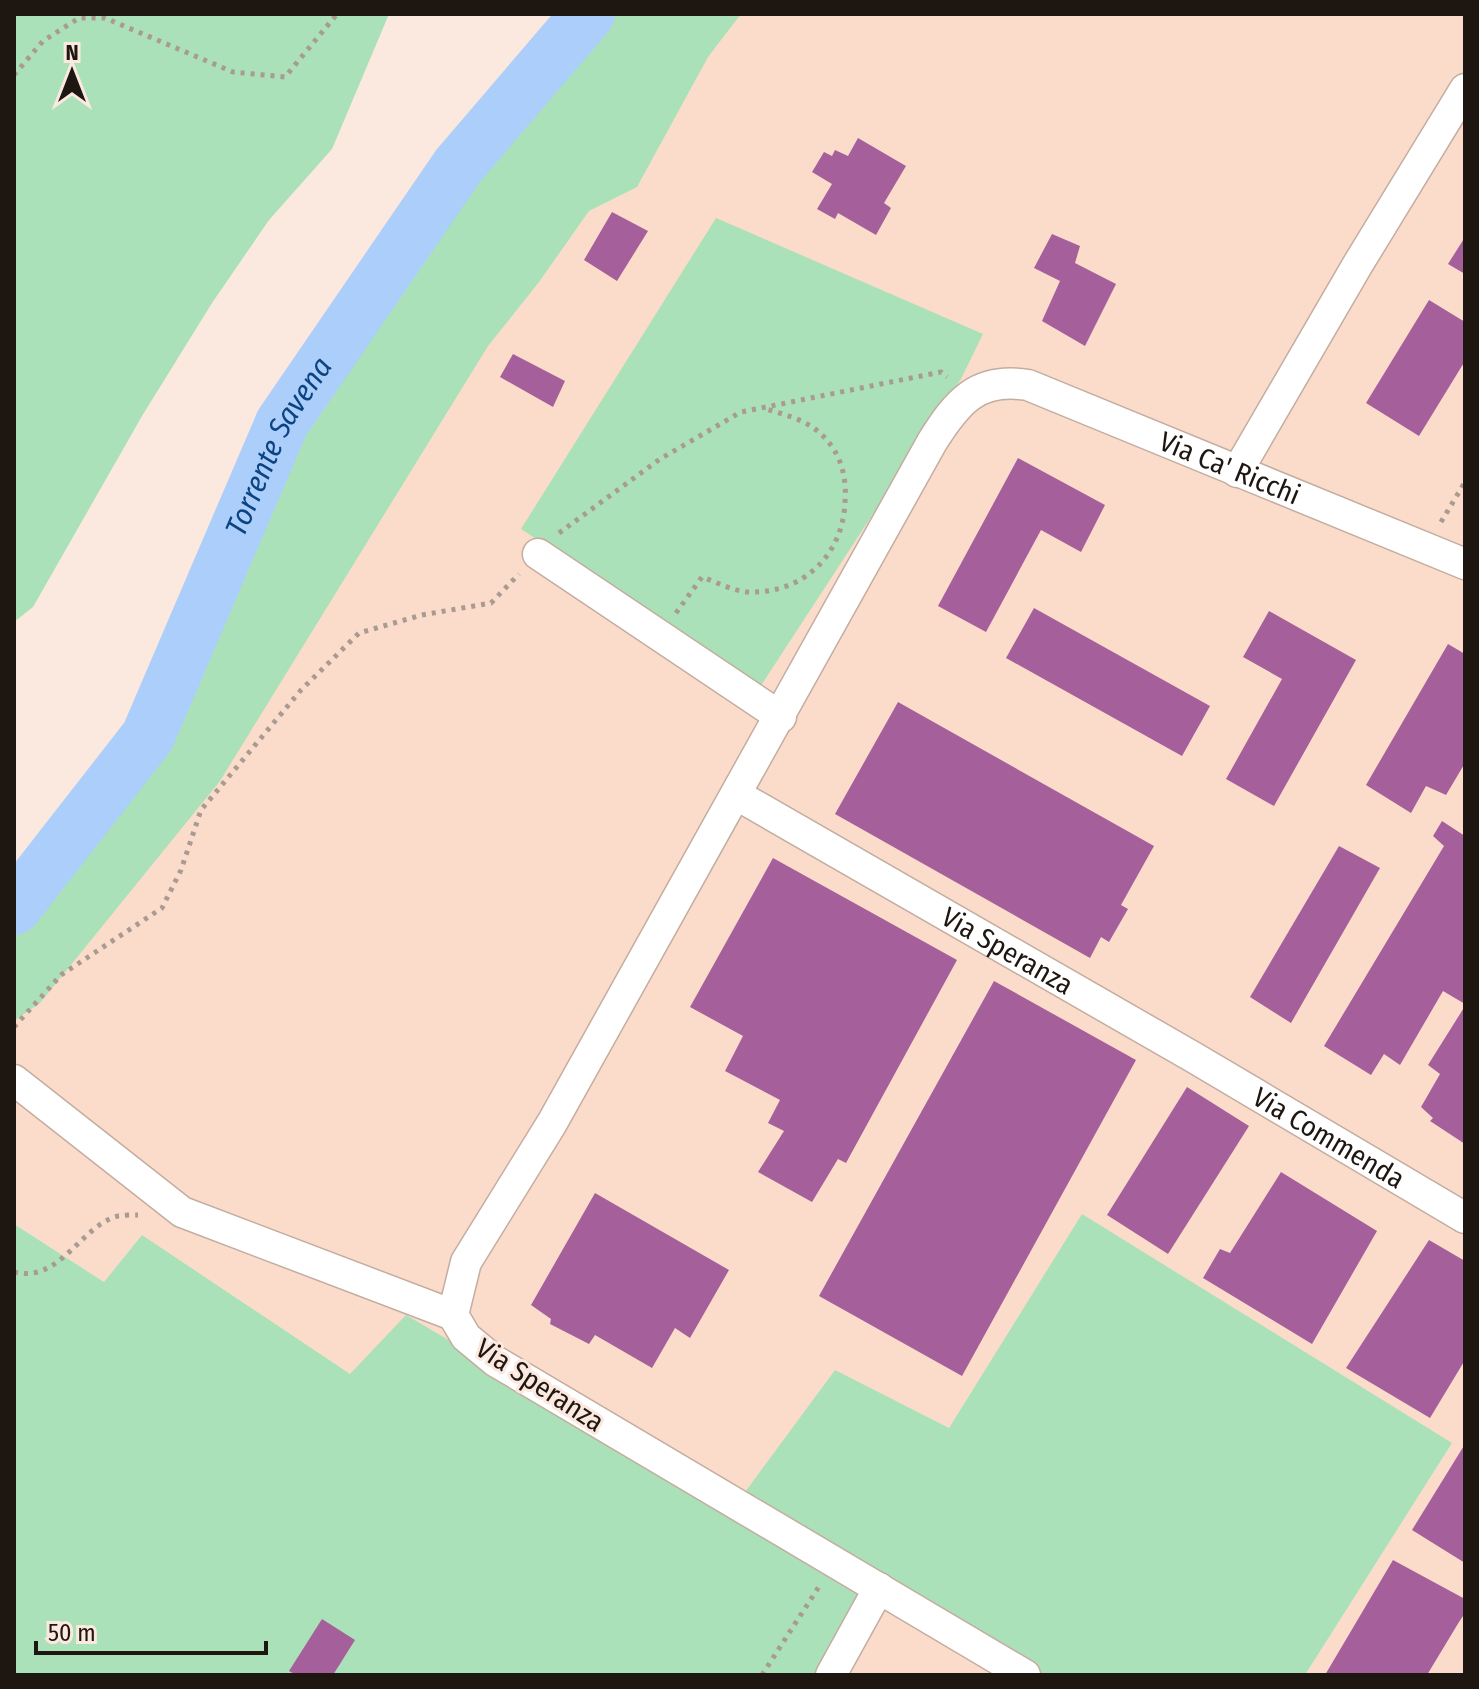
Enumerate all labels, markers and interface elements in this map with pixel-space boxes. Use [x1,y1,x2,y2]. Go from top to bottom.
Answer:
north arrow [32,32,112,112]
text: N [65,39,79,66]
water label: Torrente Savena [218,350,340,541]
street label: Via Ca' Ricchi [1155,424,1305,511]
street label: Via Speranza [936,900,1079,1001]
street label: Via Commenda [1247,1080,1411,1195]
street label: Via Speranza [470,1331,610,1439]
scale bar [36,1605,266,1655]
text: 50 m [48,1619,96,1647]

